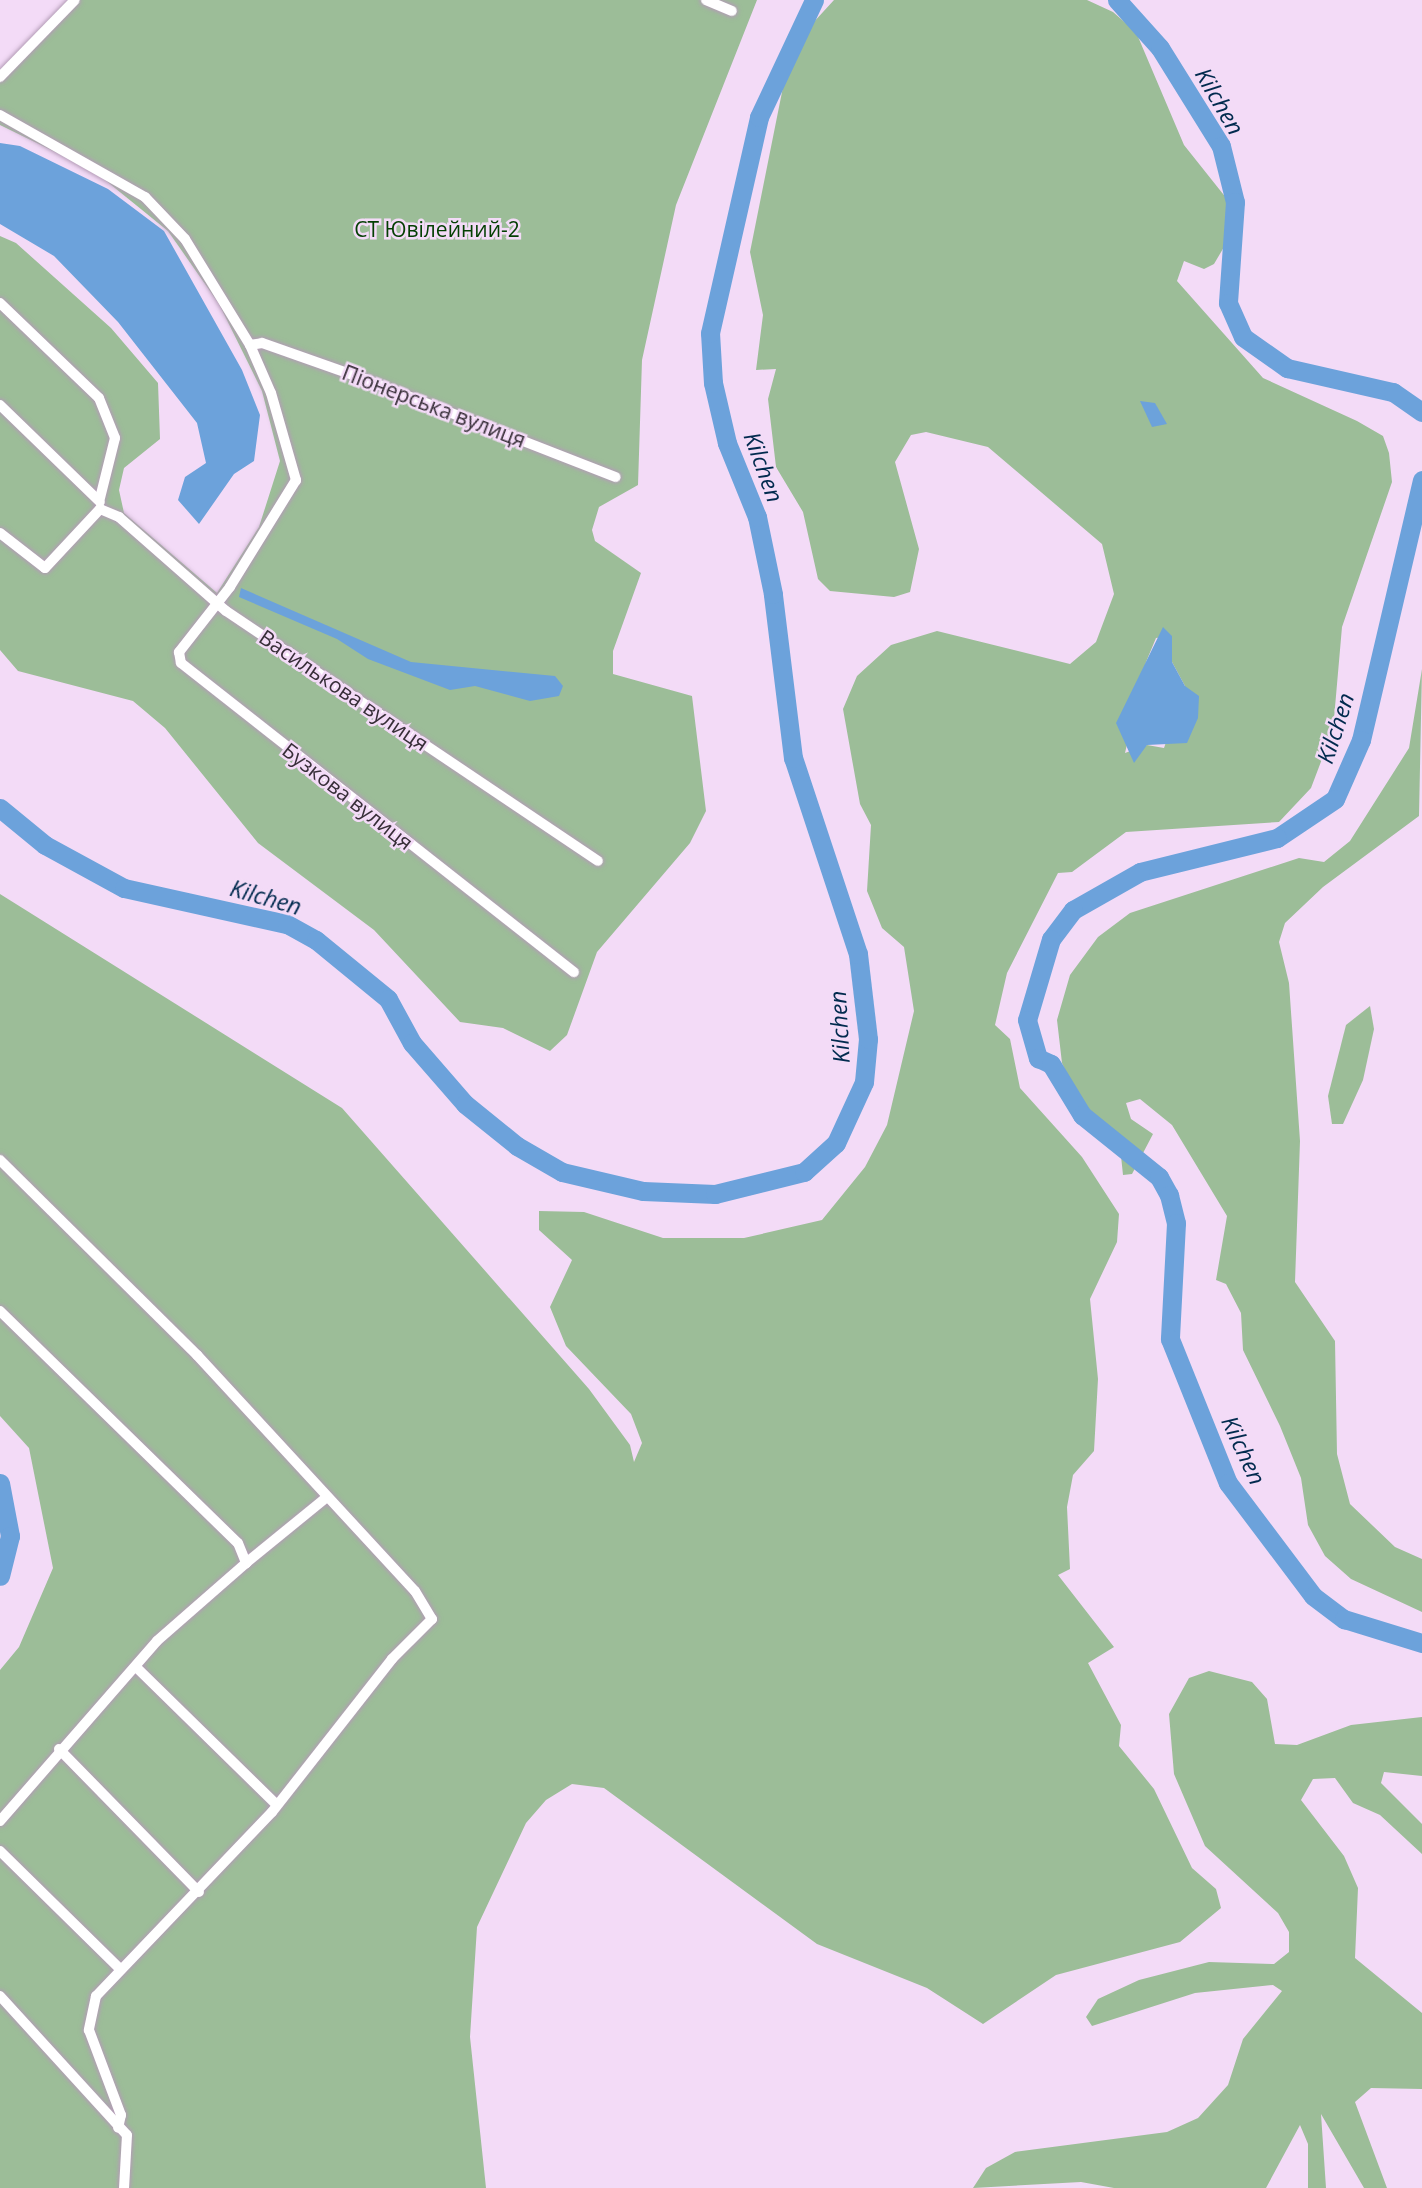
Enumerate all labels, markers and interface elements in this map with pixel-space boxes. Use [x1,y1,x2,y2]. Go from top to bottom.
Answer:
water label: Kilchen [1190,63,1250,139]
park label: СT Ювілейний-2 [354,216,520,242]
street label: Піонерська вулиця [339,359,529,453]
water label: Kilchen [739,428,789,506]
street label: Василькова вулиця [255,624,433,756]
water label: Kilchen [1311,689,1359,767]
street label: Бузкова вулиця [278,737,418,855]
water label: Kilchen [227,874,305,920]
water label: Kilchen [823,990,855,1064]
water label: Kilchen [1216,1411,1272,1489]

